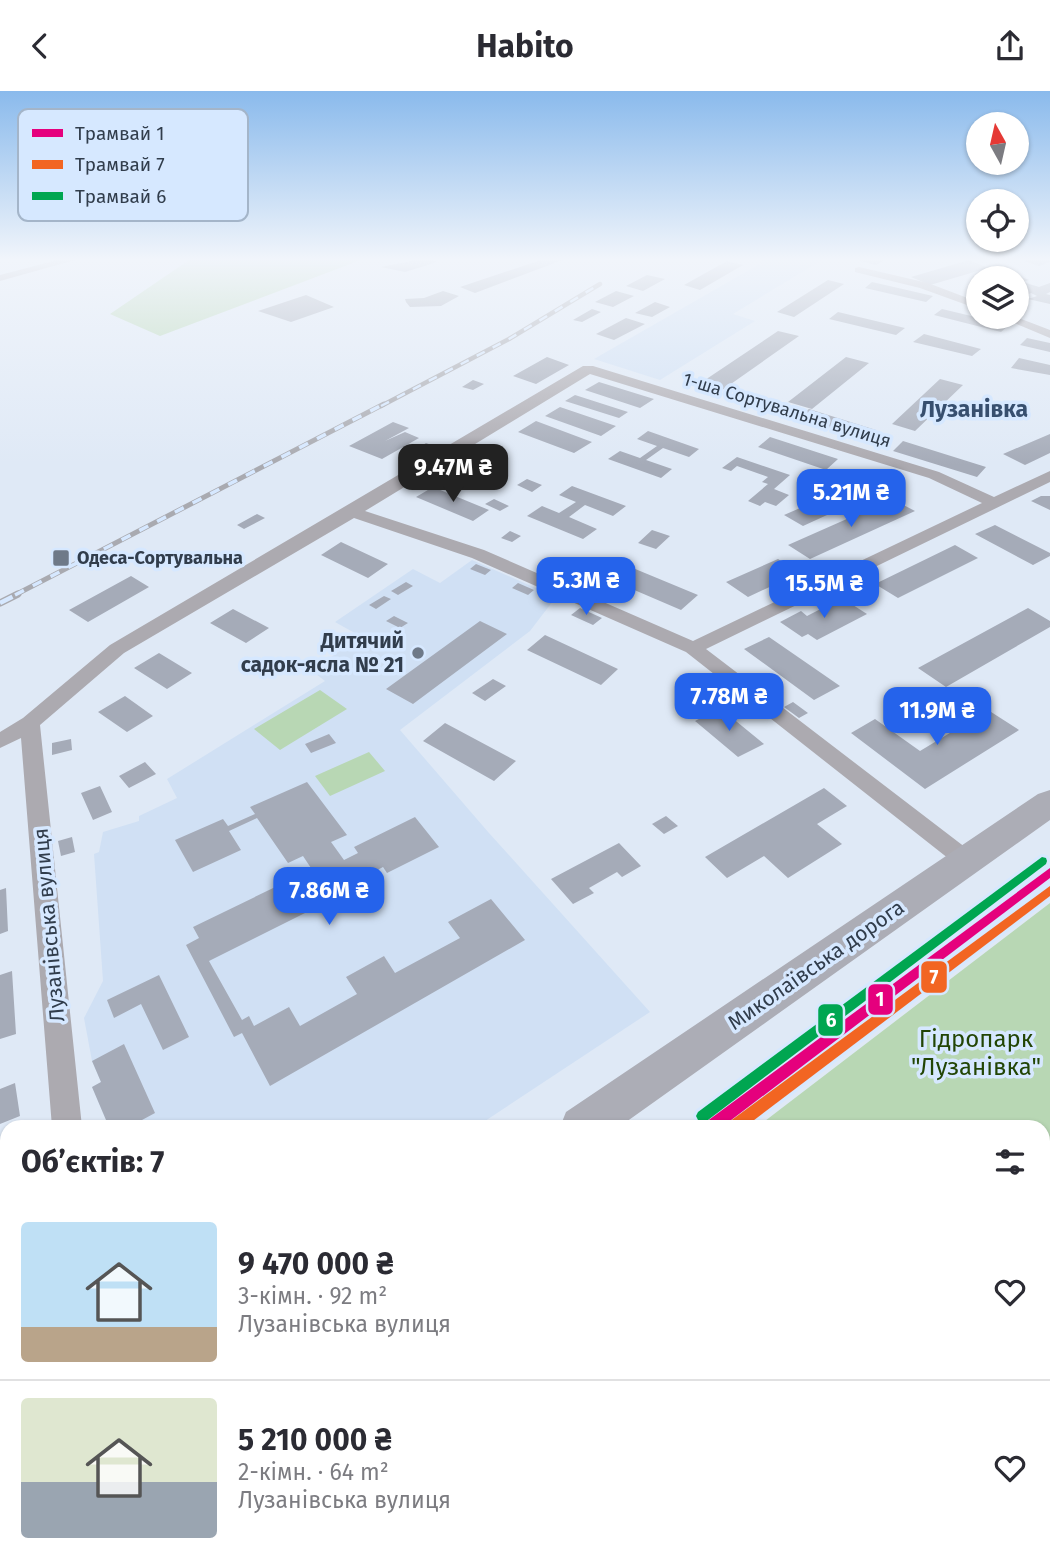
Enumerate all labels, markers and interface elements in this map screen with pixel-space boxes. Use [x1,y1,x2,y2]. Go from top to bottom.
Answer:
icon: back [21,27,59,65]
text: Habito [476,27,574,65]
icon: share [991,27,1029,65]
legend [18,109,248,221]
north arrow [966,112,1029,175]
map controls [966,112,1029,329]
text: Трамвай 1 [75,122,165,145]
text: Трамвай 7 [75,153,165,176]
text: Трамвай 6 [75,185,166,208]
button: locate [966,189,1029,252]
button: layers [966,266,1029,329]
street label: 1-ша Сортувальна вулиця [680,368,894,452]
district label: Лузанівка [920,395,1028,423]
pin: 9.47M ₴ [388,445,518,504]
text: 9.47M ₴ [414,453,492,481]
pin: 5.21M ₴ [786,469,916,529]
text: 5.21M ₴ [813,478,889,506]
place label: Одеса-Сортувальна [77,547,243,569]
marker: Одеса-Сортувальна [51,548,71,568]
pin: 5.3M ₴ [529,557,643,617]
pin: 15.5M ₴ [759,561,889,620]
text: 5.3M ₴ [553,566,619,594]
text: 15.5M ₴ [785,569,863,597]
place label: Дитячий садок-ясла № 21 [241,628,404,678]
marker: Дитячий садок-ясла № 21 [410,645,426,661]
pin: 7.78M ₴ [664,673,794,733]
text: 7.78M ₴ [691,682,767,710]
pin: 11.9M ₴ [872,687,1002,747]
text: 11.9M ₴ [899,696,975,724]
street label: Лузанівська вулиця [28,827,70,1023]
pin: 7.86M ₴ [264,867,394,927]
text: 7.86M ₴ [289,876,369,904]
street label: Миколаївська дорога [723,894,909,1036]
line badge: 7 [920,960,948,994]
text: 7 [930,966,939,989]
line badge: 1 [867,983,894,1016]
text: 1 [876,988,884,1011]
line badge: 6 [817,1003,844,1037]
text: 6 [826,1009,837,1032]
park label: Гідропарк "Лузанівка" [911,1025,1041,1081]
icon: filters [991,1143,1029,1181]
text: Об’єктів: 7 [21,1144,164,1180]
text: 9 470 000 ₴ [238,1246,393,1282]
icon: home [77,1250,161,1334]
icon: heart [991,1273,1029,1311]
text: 3-кімн. · 92 m² [238,1282,387,1310]
text: Лузанівська вулиця [238,1310,451,1338]
text: 5 210 000 ₴ [238,1422,392,1458]
icon: home [77,1426,161,1510]
icon: heart [991,1449,1029,1487]
text: 2-кімн. · 64 m² [238,1458,389,1486]
text: Лузанівська вулиця [238,1486,451,1514]

